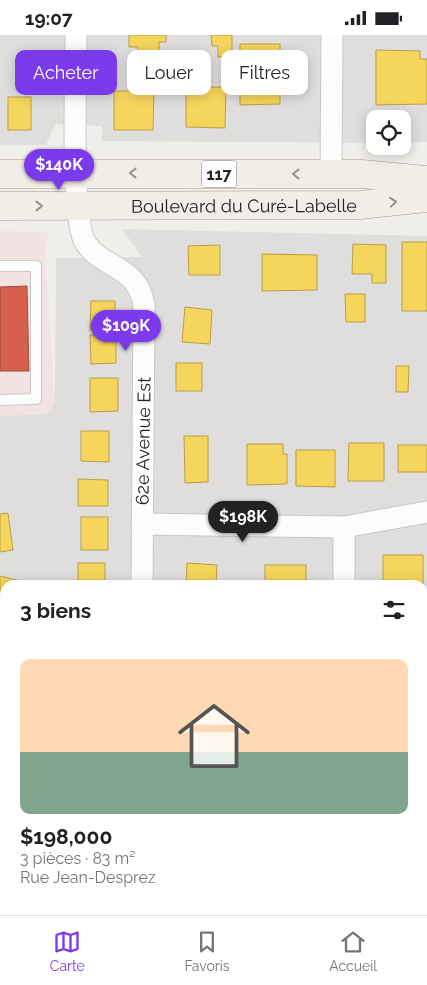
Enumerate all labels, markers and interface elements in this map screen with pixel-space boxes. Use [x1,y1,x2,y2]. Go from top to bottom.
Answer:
text: 19:07 [25,7,73,29]
chip: Acheter [15,50,117,95]
chip: Louer [127,50,211,95]
chip: Filtres [221,50,308,95]
map controls [366,110,411,155]
button: locate [366,110,411,155]
pin: $140K [24,149,94,191]
text: $140K [35,155,83,174]
road number: 117 [202,161,236,187]
one-way arrow [129,168,137,179]
one-way arrow [291,169,299,179]
street label: Boulevard du Curé-Labelle [131,195,357,216]
one-way arrow [390,197,398,208]
one-way arrow [36,201,43,211]
pin: $109K [91,309,161,352]
text: $109K [102,316,150,335]
street label: 62e Avenue Est [131,377,155,505]
pin: $198K [208,501,278,543]
text: $198K [219,507,267,526]
icon: filters [380,596,408,624]
text: 3 biens [20,598,91,623]
icon: home [169,691,259,781]
text: $198,000 [20,824,112,849]
text: 3 pièces · 83 m² [20,849,135,868]
text: Rue Jean-Desprez [20,868,156,887]
tab: Carte [50,928,85,974]
tab: Favoris [184,928,229,974]
tab: Accueil [329,928,377,974]

